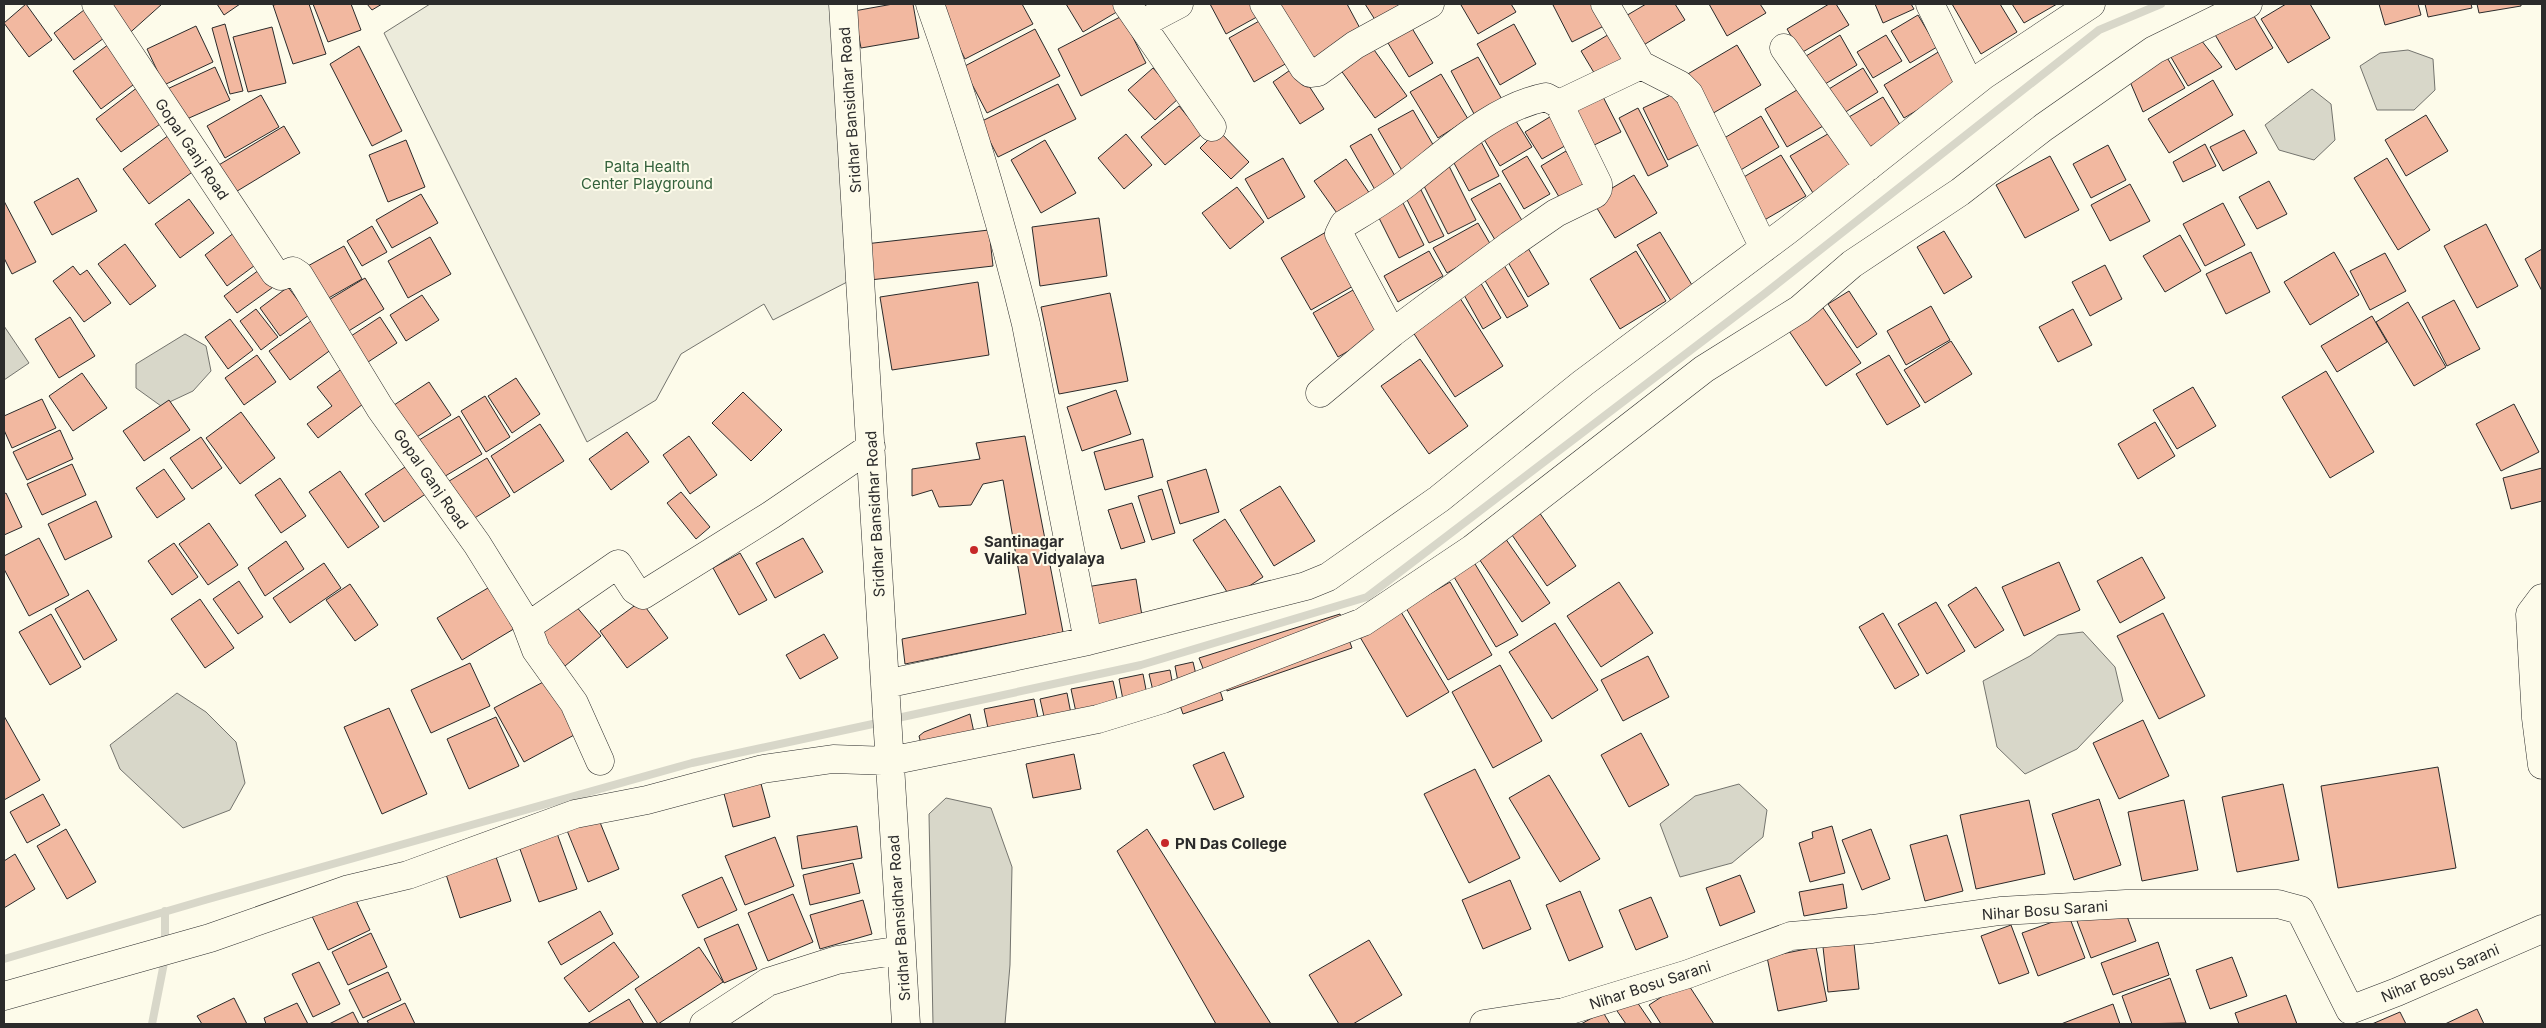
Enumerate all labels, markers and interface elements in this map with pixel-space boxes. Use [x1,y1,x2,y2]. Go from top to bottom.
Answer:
street label: Sridhar Bansidhar Road [835,26,865,194]
street label: Gopal Ganj Road [151,95,233,203]
park label: Palta Health Center Playground [581,157,713,193]
street label: Gopal Ganj Road [389,425,473,533]
street label: Sridhar Bansidhar Road [861,430,889,598]
place label: Santinagar Valika Vidyalaya [984,532,1105,568]
marker: Santinagar Valika Vidyalaya [968,544,980,556]
street label: Sridhar Bansidhar Road [884,834,914,1002]
place label: PN Das College [1175,834,1287,853]
marker: PN Das College [1159,837,1171,849]
street label: Nihar Bosu Sarani [1981,896,2109,924]
street label: Nihar Bosu Sarani [2378,940,2502,1006]
street label: Nihar Bosu Sarani [1587,956,1713,1014]

